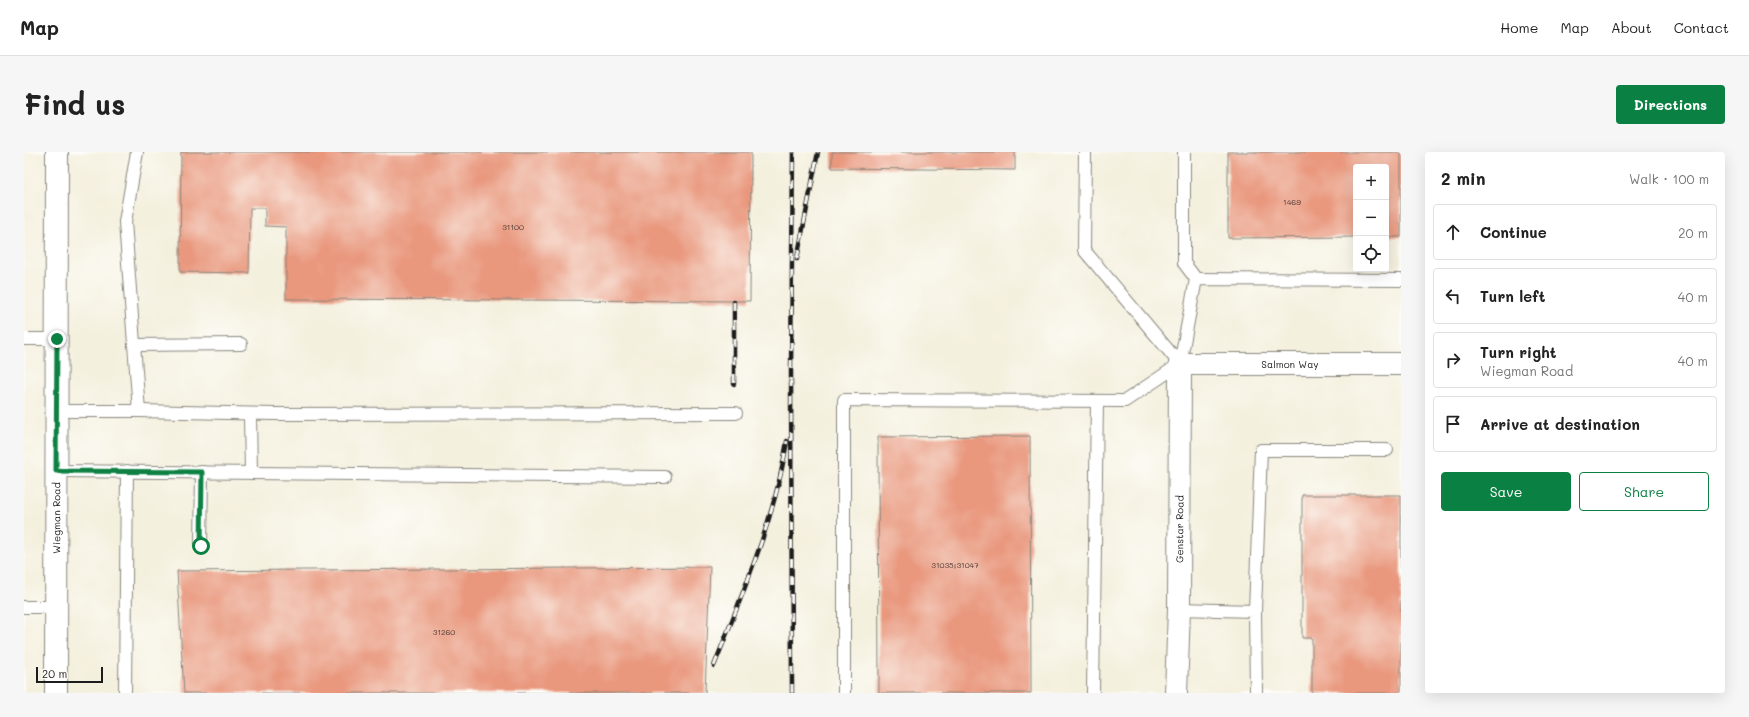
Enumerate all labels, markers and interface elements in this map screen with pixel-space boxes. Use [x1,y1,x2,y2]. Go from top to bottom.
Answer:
text: Map [20,15,59,40]
text: Home [1500,18,1538,37]
text: Map [1560,18,1589,37]
text: About [1611,18,1652,37]
text: Contact [1674,18,1729,37]
button: Directions [1616,85,1725,124]
text: Find us [24,86,125,122]
map controls [1353,164,1389,272]
button: + [1353,164,1389,200]
text: 2 min [1441,167,1486,189]
text: Walk · 100 m [1629,170,1709,187]
house number: 1469 [1283,197,1301,207]
button: − [1353,200,1389,236]
icon: ahead [1442,221,1464,243]
house number: 31100 [502,222,524,232]
text: Continue [1480,222,1547,242]
text: 20 m [1678,224,1708,241]
button: locate [1353,236,1389,272]
icon: left [1442,285,1464,307]
text: Turn left [1480,286,1545,306]
text: 40 m [1678,288,1708,305]
route end [48,330,66,348]
text: Turn right [1480,342,1557,362]
icon: right [1442,349,1464,371]
text: 40 m [1678,352,1708,369]
street label: Salmon Way [1261,357,1319,371]
text: Wiegman Road [1480,362,1573,379]
icon: arrive [1442,413,1464,435]
text: Arrive at destination [1480,414,1640,434]
button: Save [1441,472,1571,511]
button: Share [1579,472,1709,511]
street label: Wiegman Road [49,482,63,554]
street label: Genstar Road [1172,495,1186,563]
route start [192,537,210,555]
house number: 31035;31047 [931,560,979,570]
house number: 31260 [433,627,455,637]
scale bar [36,665,103,684]
text: 20 m [42,666,67,681]

